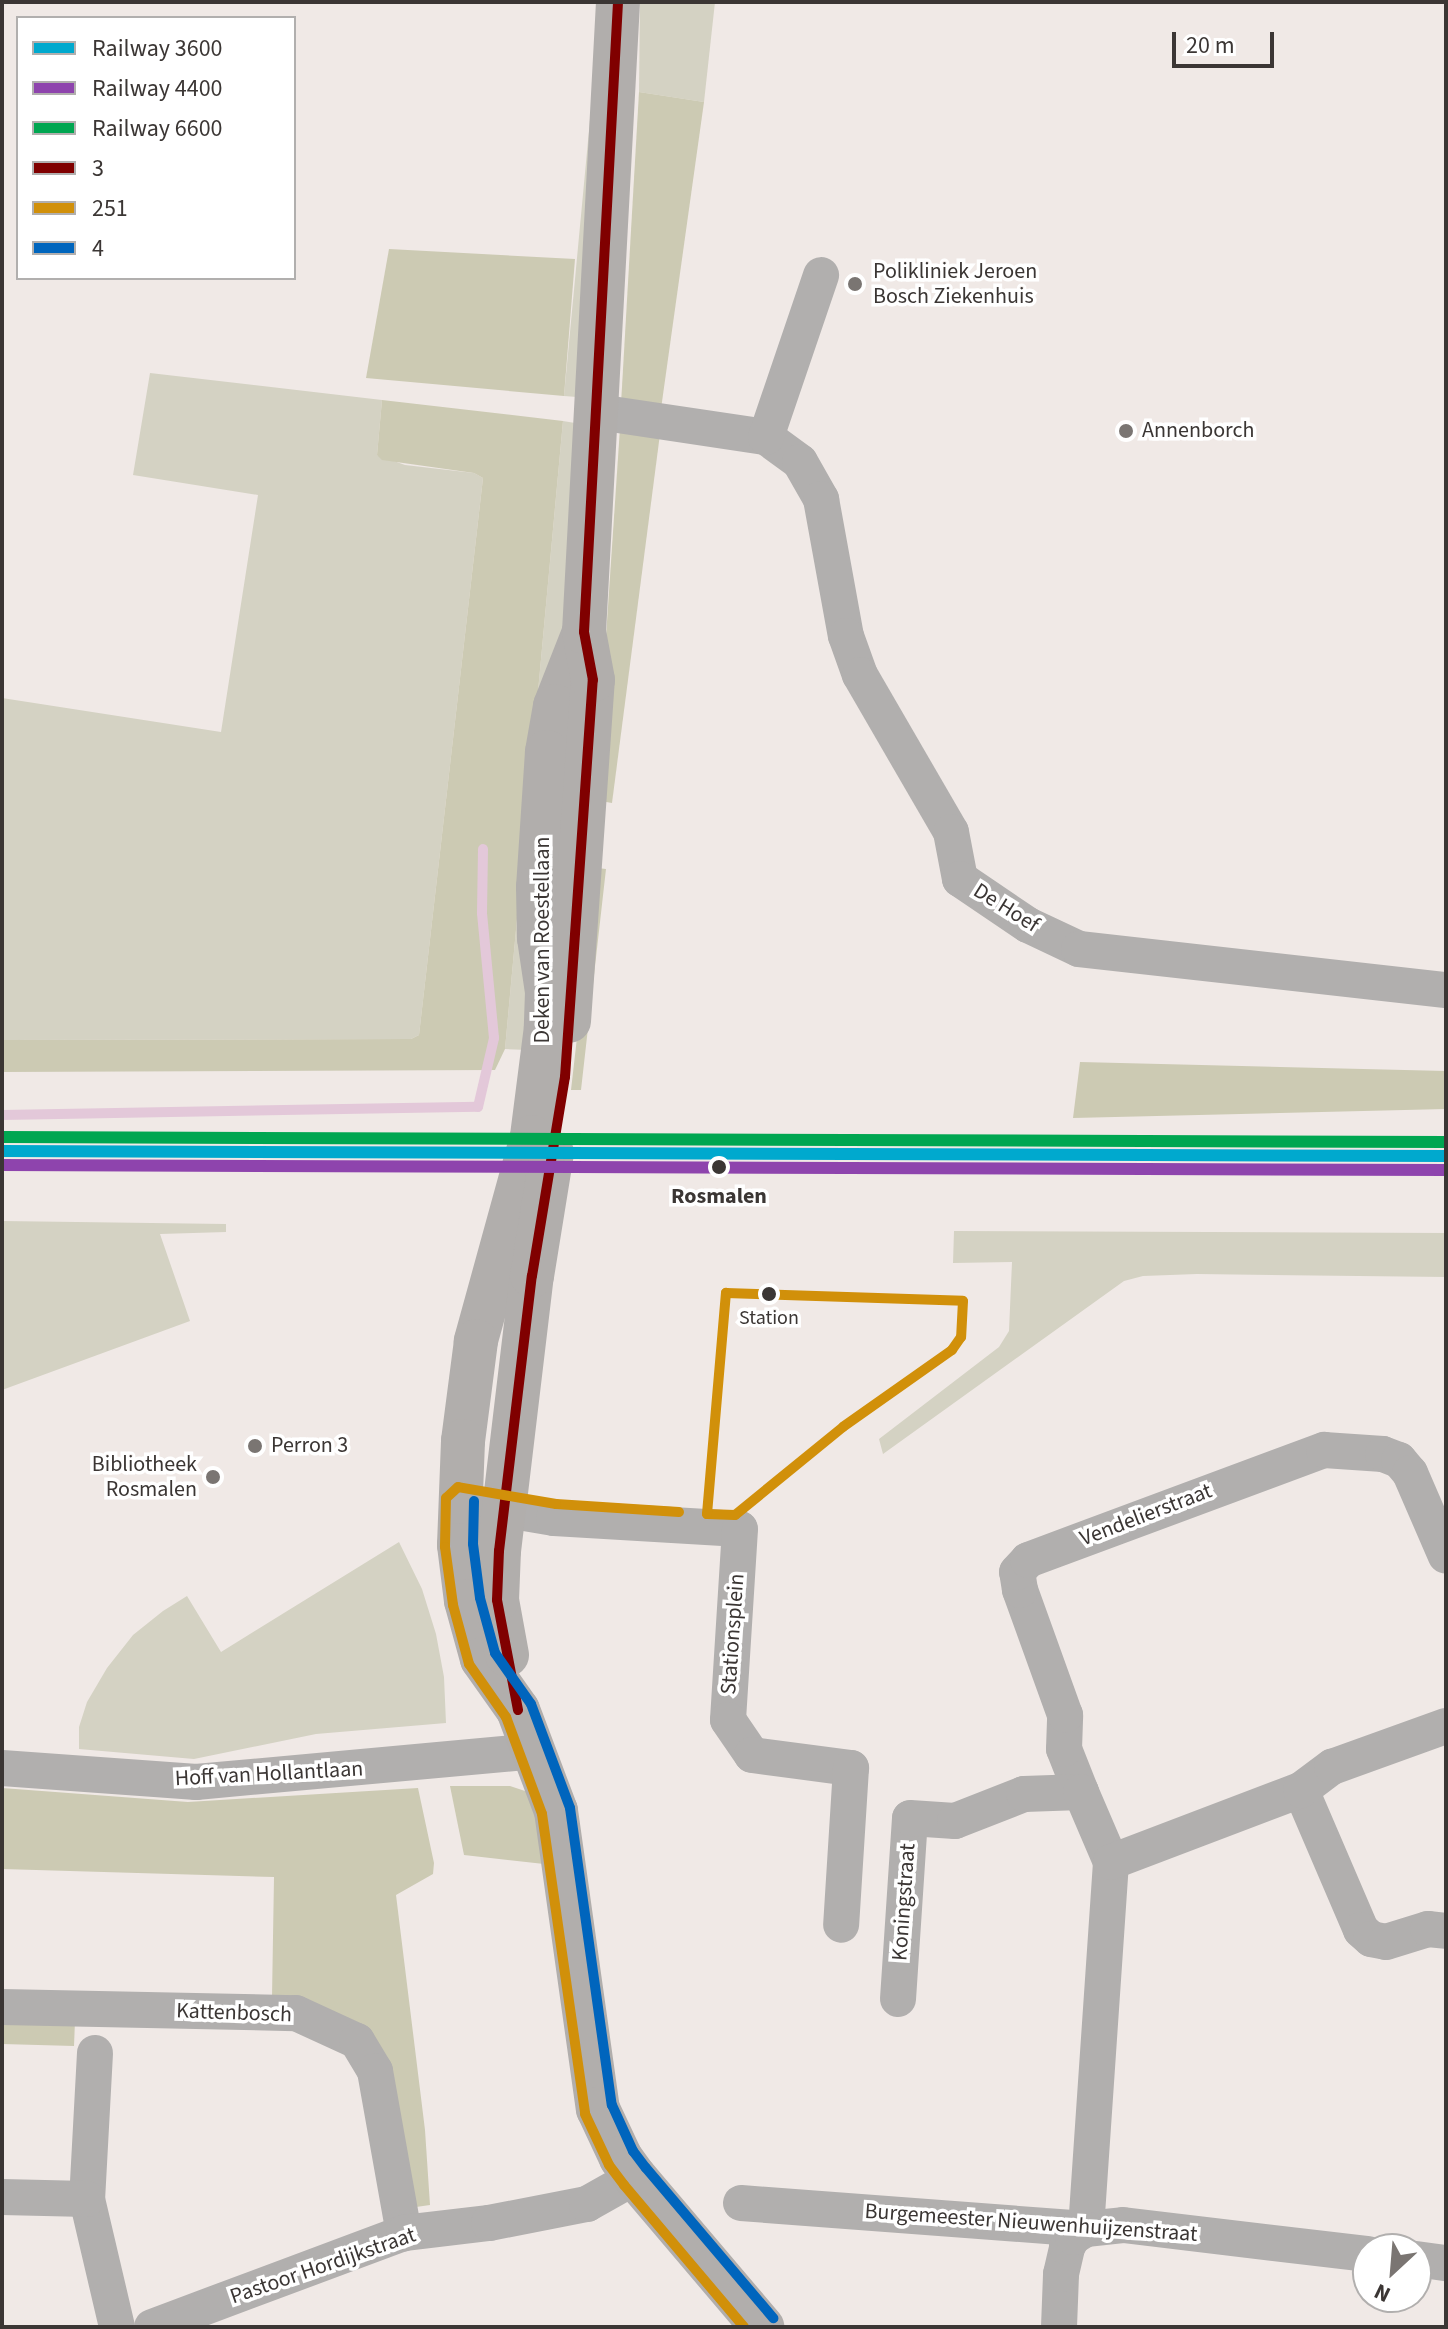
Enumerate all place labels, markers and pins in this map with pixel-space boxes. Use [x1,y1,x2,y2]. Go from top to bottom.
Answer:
place label: Polikliniek Jeroen Bosch Ziekenhuis [873,258,1037,310]
marker: Polikliniek Jeroen Bosch Ziekenhuis [844,273,866,295]
place label: Annenborch [1142,418,1254,444]
marker: Annenborch [1117,422,1135,440]
marker: Rosmalen [706,1154,732,1180]
place label: Rosmalen [671,1184,767,1210]
marker: Station [761,1286,777,1302]
place label: Station [739,1306,799,1330]
place label: Perron 3 [271,1433,348,1459]
marker: Perron 3 [246,1437,264,1455]
place label: Bibliotheek Rosmalen [92,1451,197,1502]
marker: Bibliotheek Rosmalen [204,1468,222,1486]

